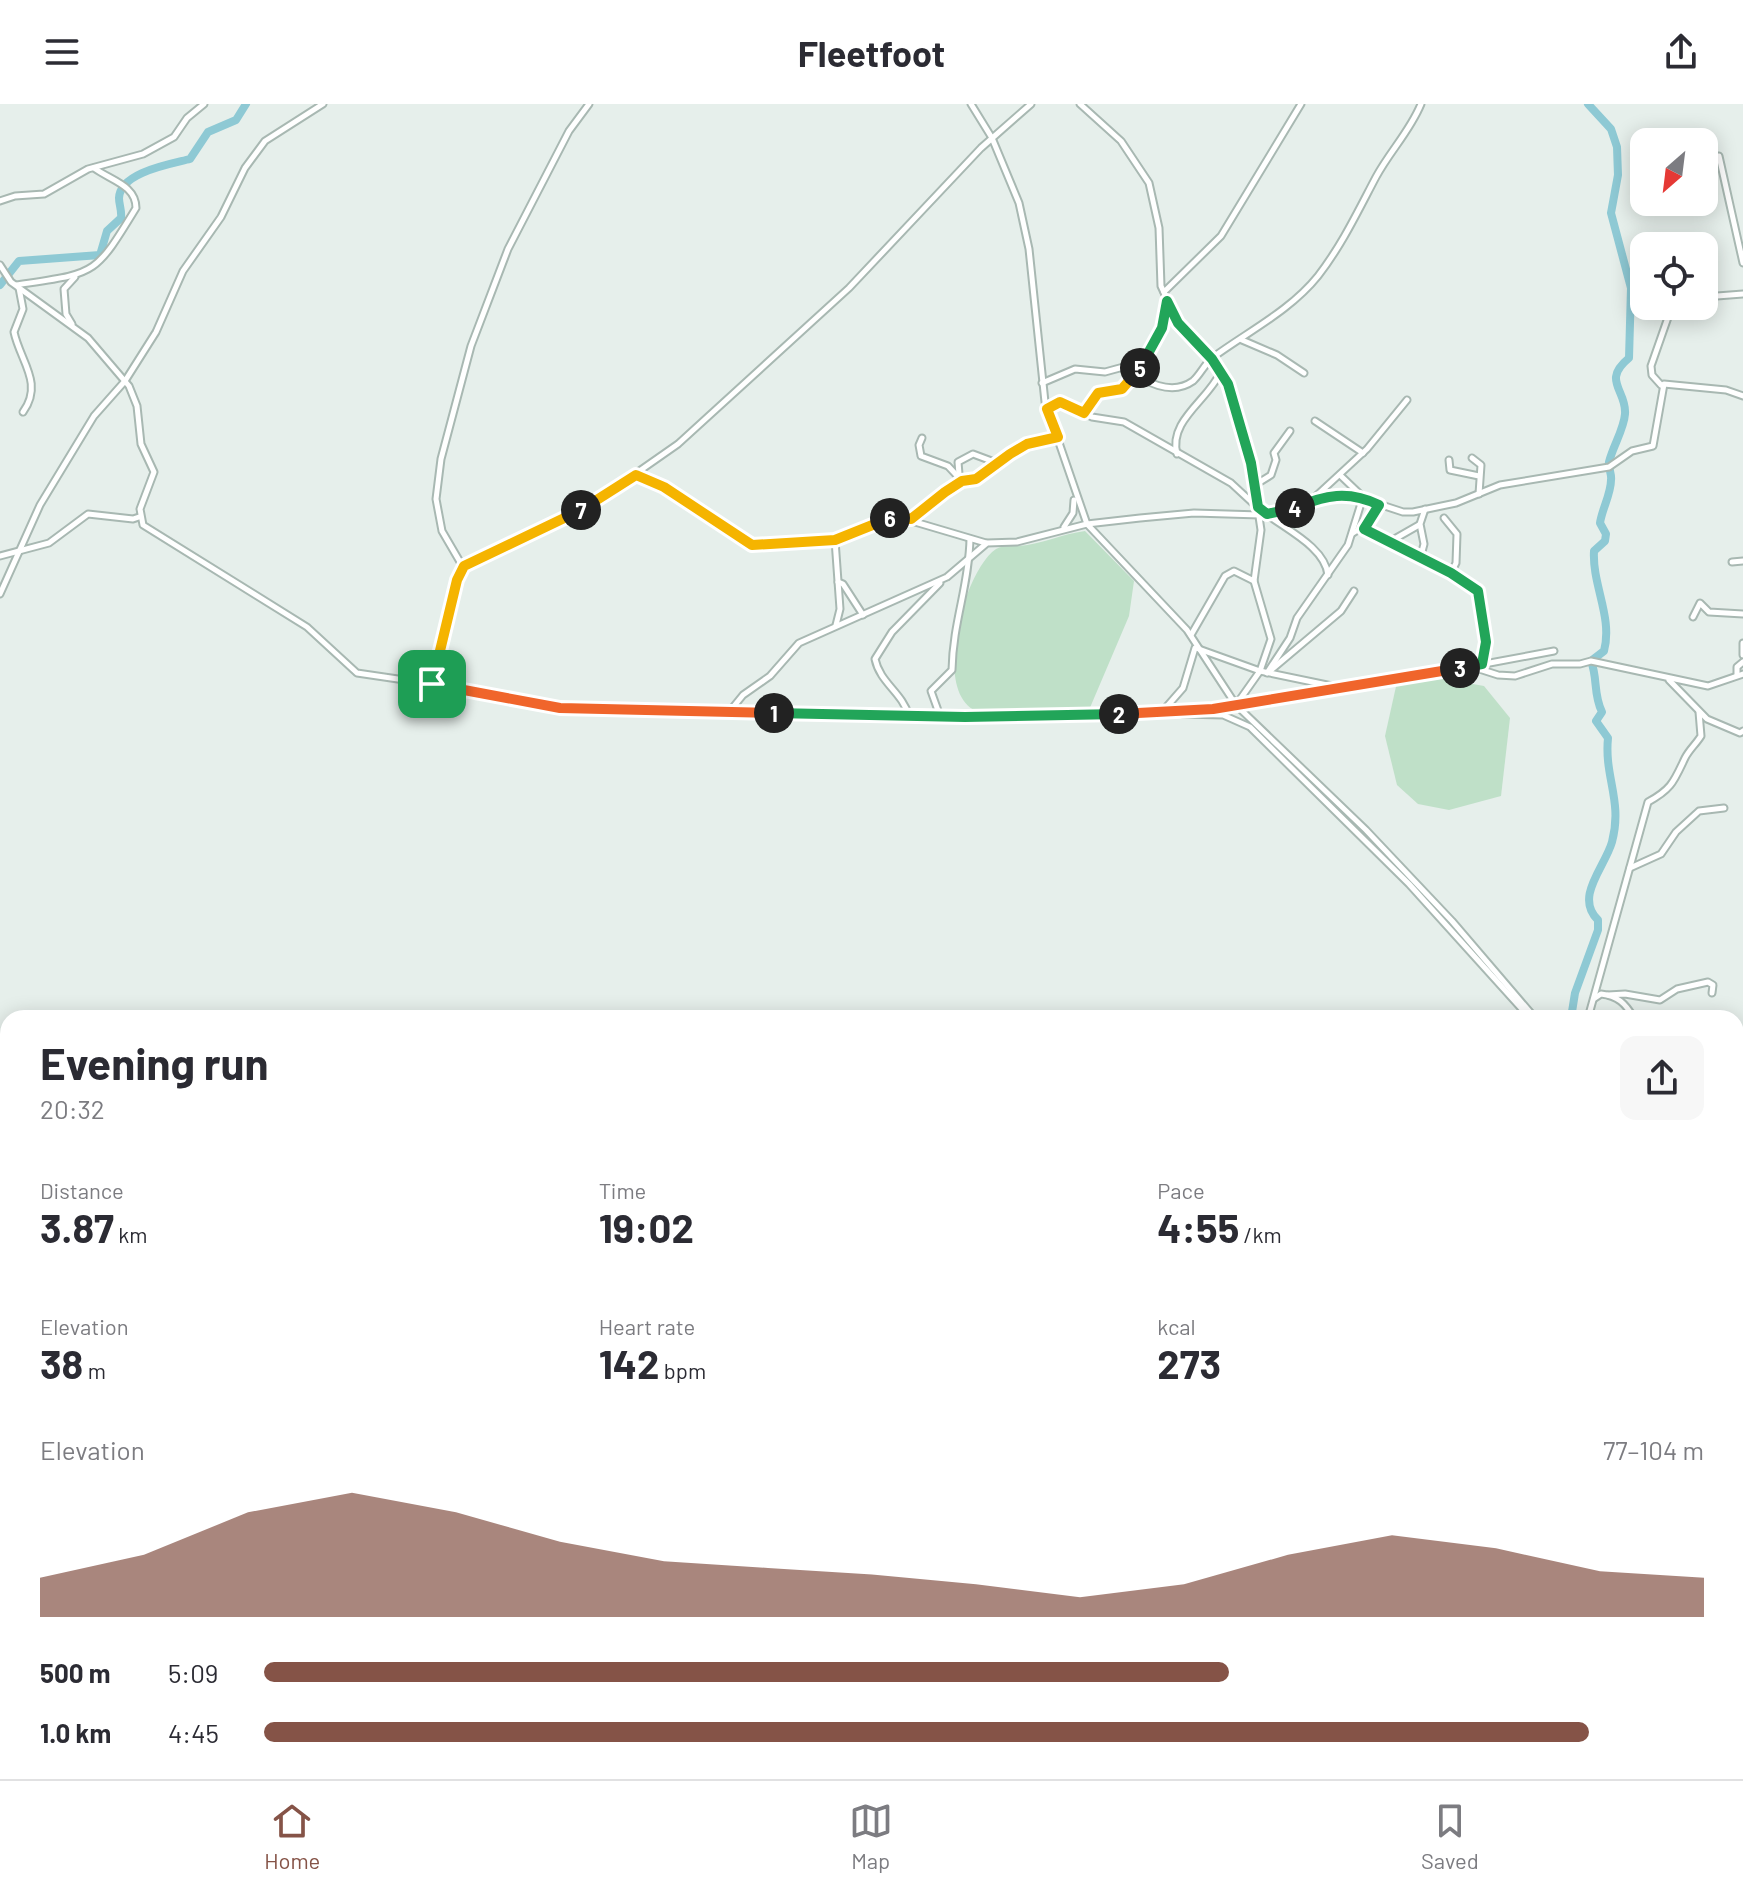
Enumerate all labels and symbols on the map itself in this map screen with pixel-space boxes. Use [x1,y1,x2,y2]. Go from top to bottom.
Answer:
north arrow [1630,128,1718,216]
pin: 5 [1120,348,1160,388]
pin: 4 [1275,488,1315,528]
pin: 7 [561,490,601,530]
pin: 6 [870,498,910,538]
pin: 3 [1440,648,1480,688]
pin [398,650,466,718]
pin: 1 [754,693,794,733]
pin: 2 [1099,694,1139,734]

